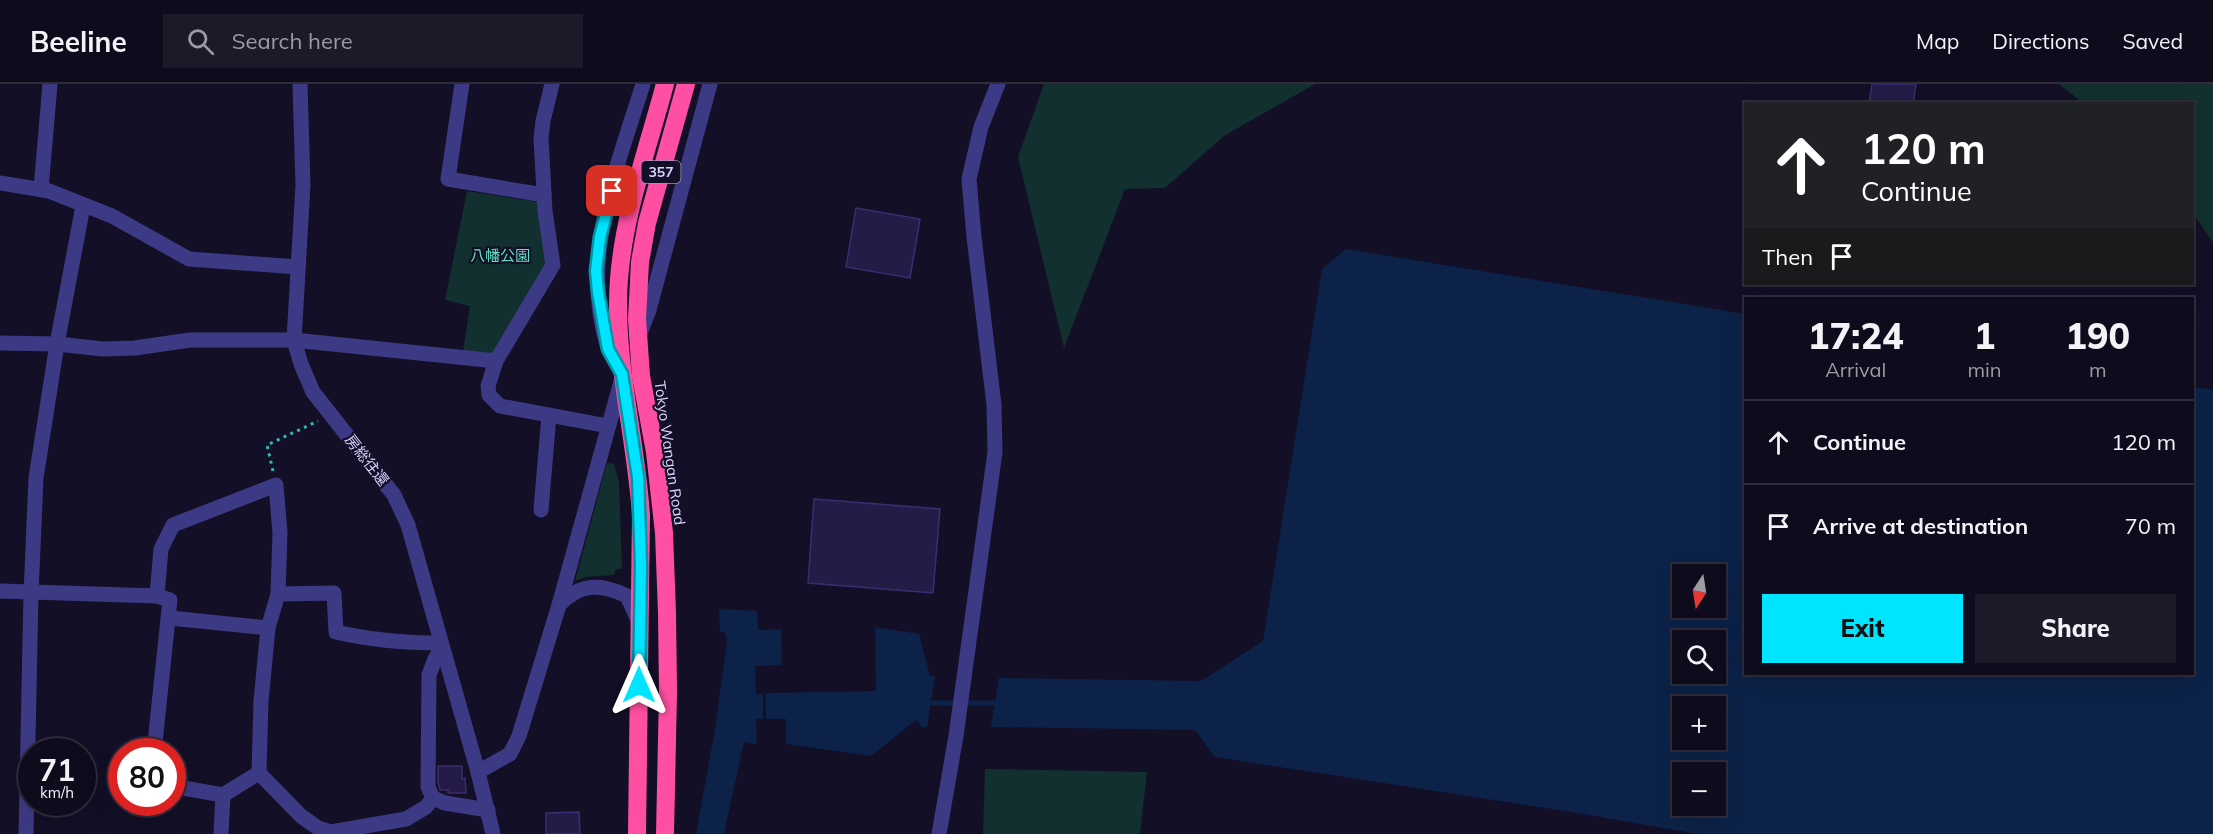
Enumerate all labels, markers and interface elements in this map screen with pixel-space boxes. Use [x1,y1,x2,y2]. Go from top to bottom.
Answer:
search box [163,14,583,68]
text: Beeline [30,24,127,59]
icon: search [184,25,217,58]
text: Search here [232,27,353,55]
text: Map [1916,28,1959,54]
text: Directions [1992,28,2089,54]
text: Saved [2122,28,2183,54]
text: 120 m [1861,122,1986,175]
icon: ahead [1762,126,1840,204]
road number: 357 [642,161,680,183]
pin [586,165,637,216]
icon: arrive [595,174,628,207]
text: Continue [1861,174,1972,208]
icon: arrive [1825,240,1858,273]
text: Then [1762,243,1813,271]
park label: 八幡公園 [470,246,530,265]
text: 17:24 [1808,313,1904,358]
text: 1 [1974,313,1995,358]
text: 190 [2065,313,2130,358]
text: Arrival [1825,357,1886,382]
text: min [1967,357,2002,382]
text: m [2089,357,2107,382]
street label: Tokyo Wangan Road [650,380,690,526]
icon: ahead [1762,426,1795,459]
text: Continue [1813,428,1906,456]
text: 120 m [2111,428,2176,456]
street label: 房総往還 [341,431,393,489]
icon: arrive [1762,510,1795,543]
text: Arrive at destination [1813,512,2028,540]
text: 70 m [2125,512,2176,540]
north arrow [1672,564,1726,618]
map controls [1672,564,1726,816]
button: Exit [1762,594,1963,663]
button: Share [1975,594,2176,663]
button: search [1672,630,1726,684]
position arrow [607,653,671,717]
button: + [1672,696,1726,750]
speed limit sign: 80 [108,738,186,816]
text: 71 [39,751,75,789]
button: − [1672,762,1726,816]
text: km/h [40,783,74,802]

